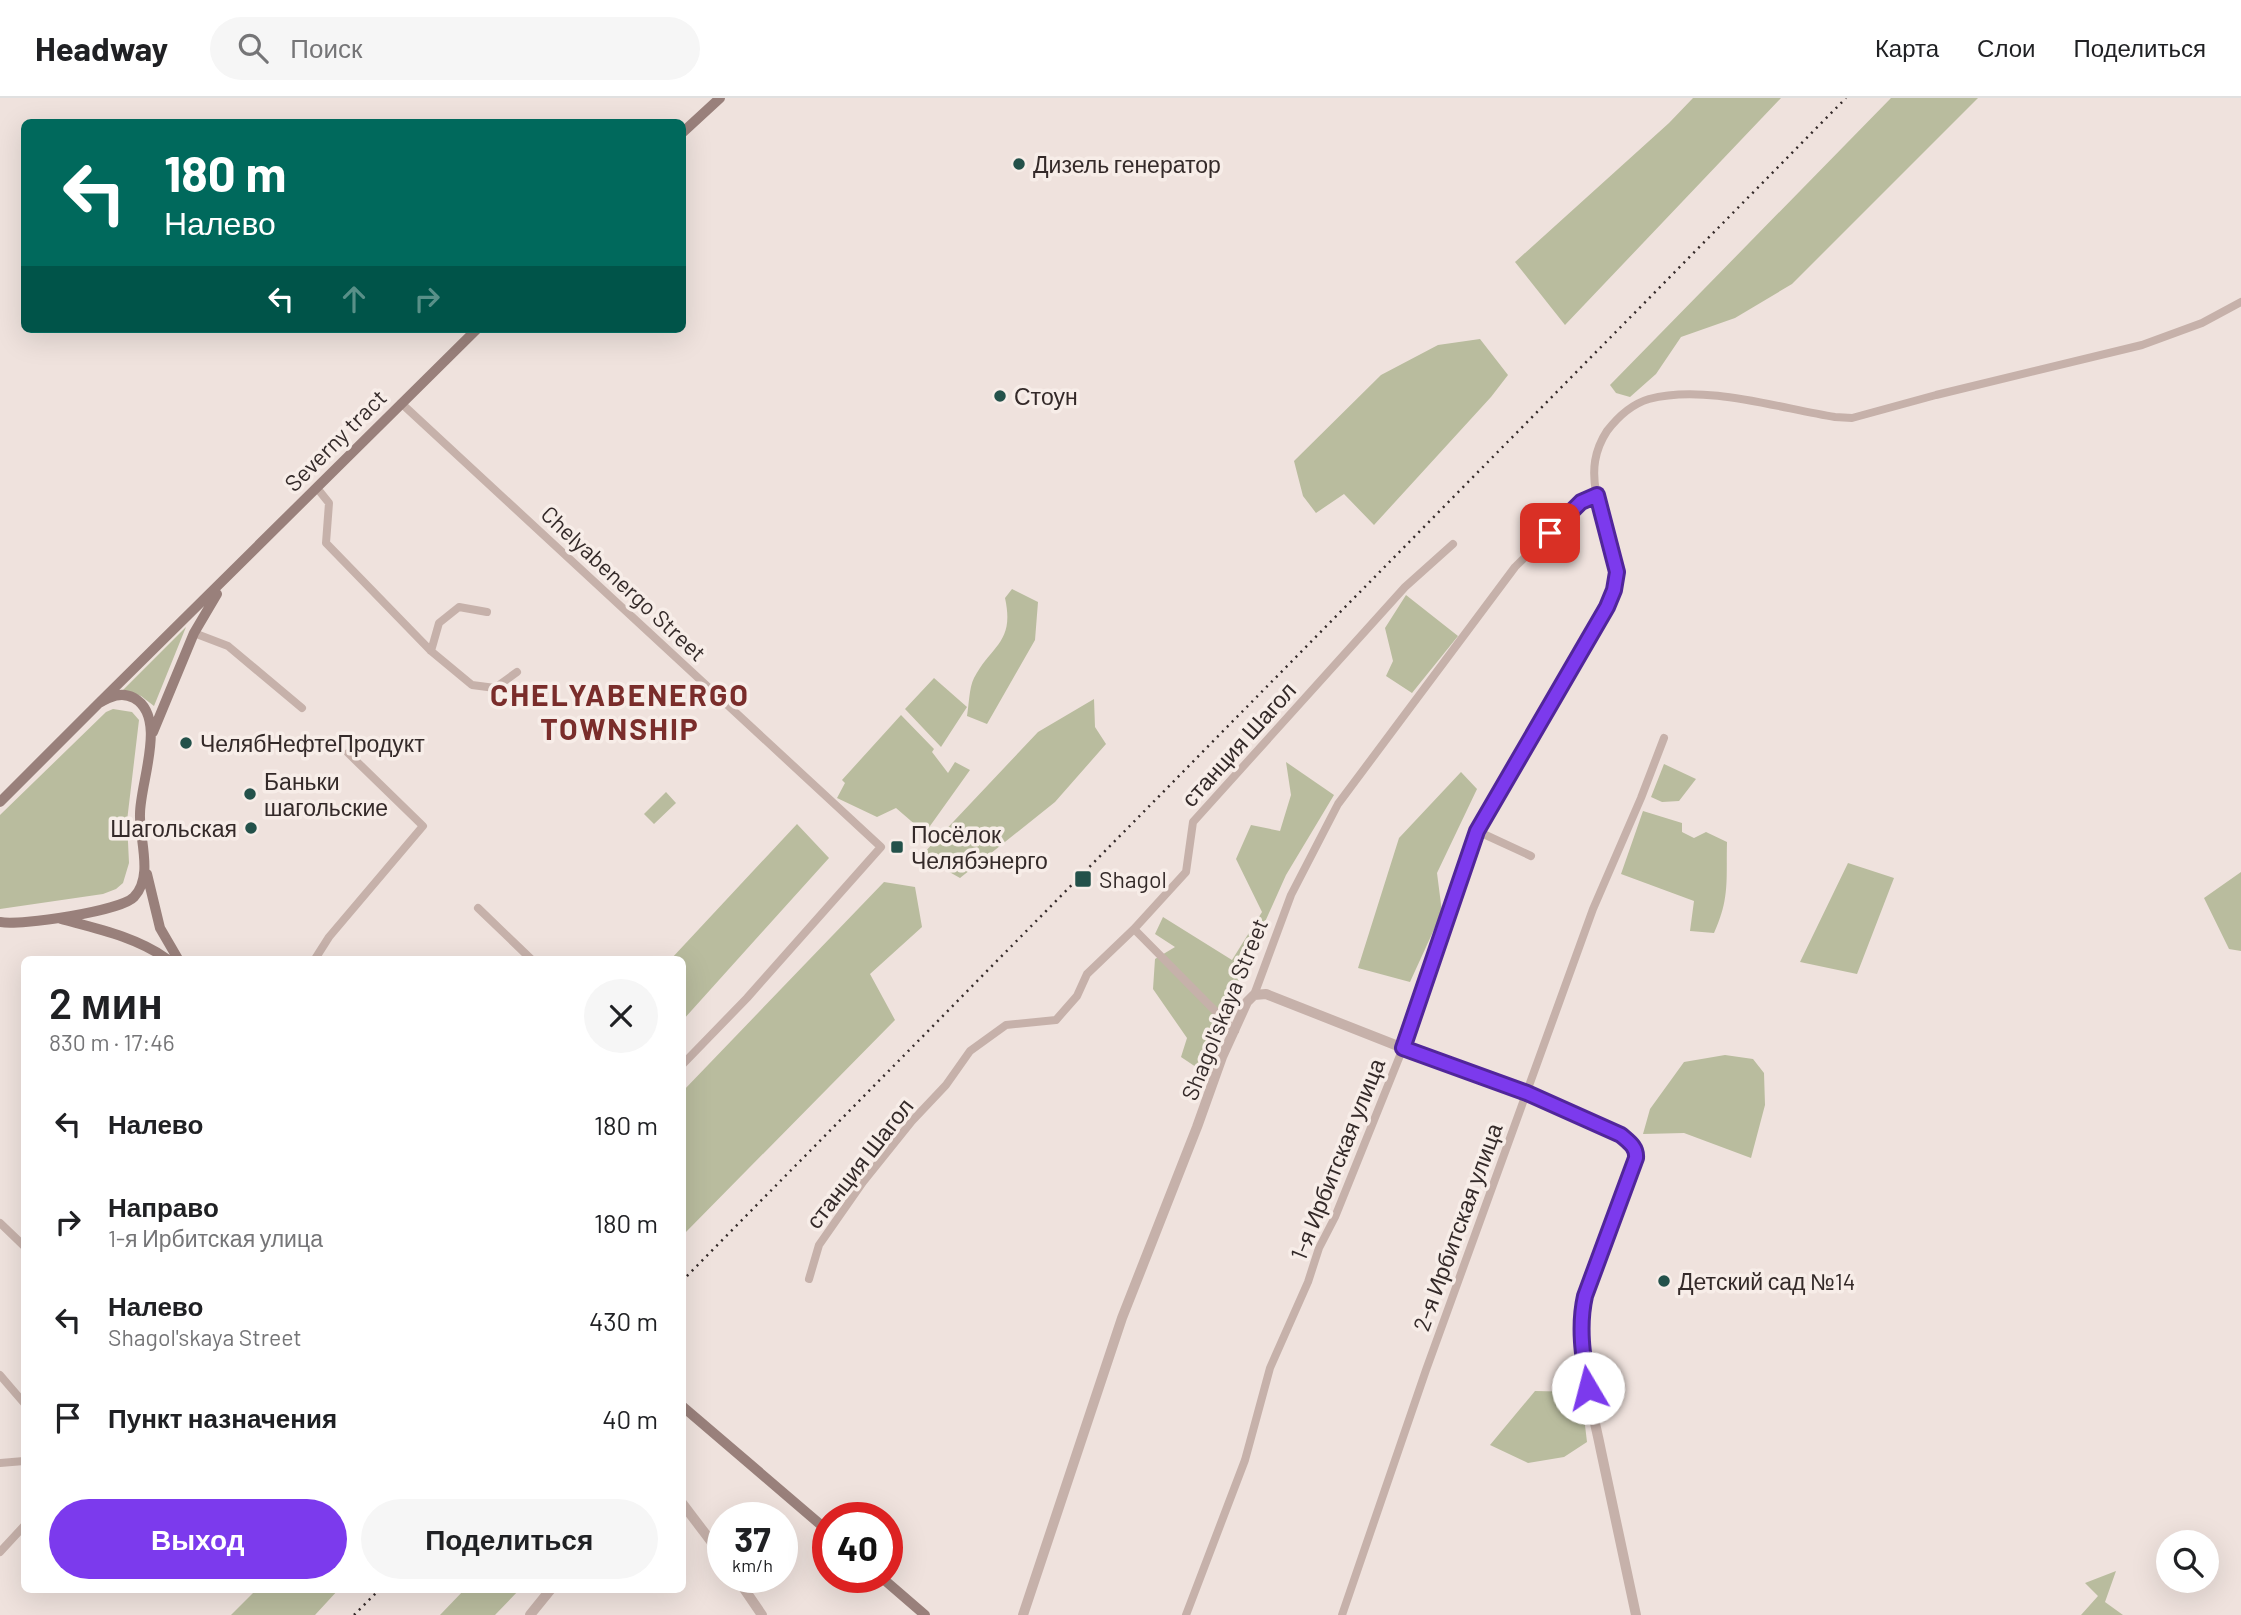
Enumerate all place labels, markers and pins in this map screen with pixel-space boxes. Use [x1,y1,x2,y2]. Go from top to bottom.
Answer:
place label: Дизель генератор [1033,150,1221,178]
marker: Дизель генератор [1011,156,1027,172]
place label: Стоун [1014,382,1078,410]
marker: Стоун [992,388,1008,404]
pin [1520,503,1580,563]
place label: ЧелябНефтеПродукт [200,729,425,757]
marker: ЧелябНефтеПродукт [178,735,194,751]
place label: Баньки шагольские [264,767,388,821]
marker: Баньки шагольские [242,786,258,802]
place label: Шагольская [110,814,237,842]
marker: Шагольская [243,820,259,836]
place label: Посёлок Челябэнерго [911,820,1048,874]
marker: Посёлок Челябэнерго [889,839,905,855]
place label: Shagol [1099,865,1167,893]
marker: Shagol [1073,869,1093,889]
place label: Детский сад №14 [1678,1267,1855,1295]
marker: Детский сад №14 [1656,1273,1672,1289]

